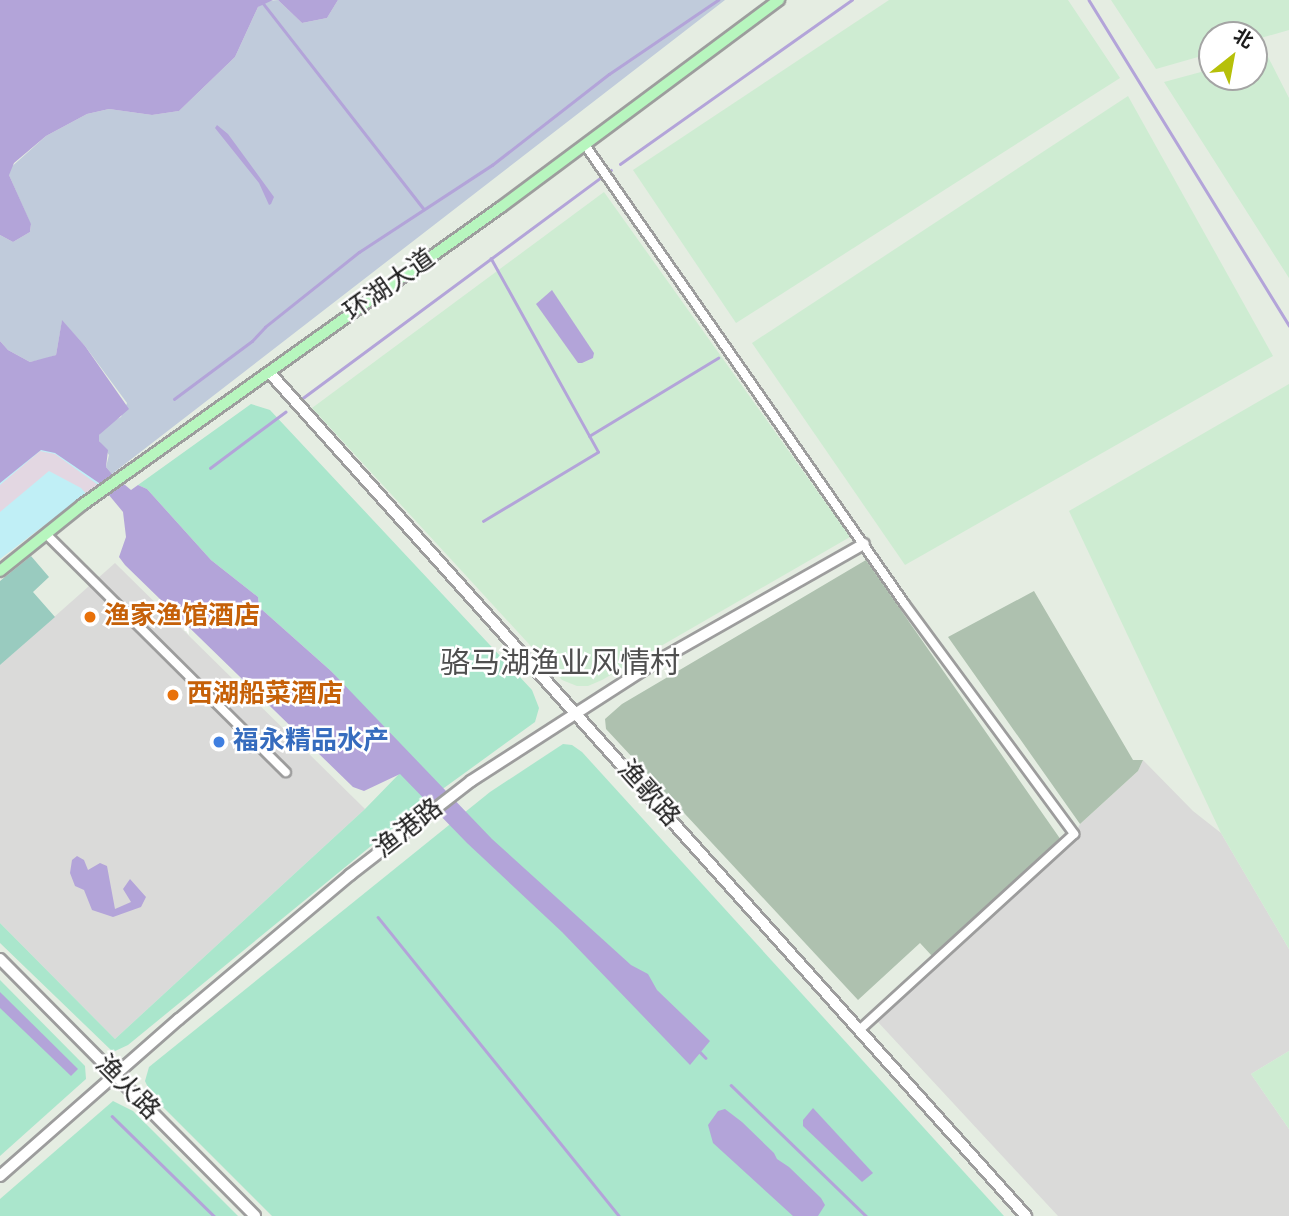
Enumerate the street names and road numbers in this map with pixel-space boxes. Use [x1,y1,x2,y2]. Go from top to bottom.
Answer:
street label: 环湖大道 [338,243,442,329]
street label: 渔歌路 [610,755,686,833]
street label: 渔港路 [369,793,449,865]
street label: 渔火路 [88,1049,166,1127]

